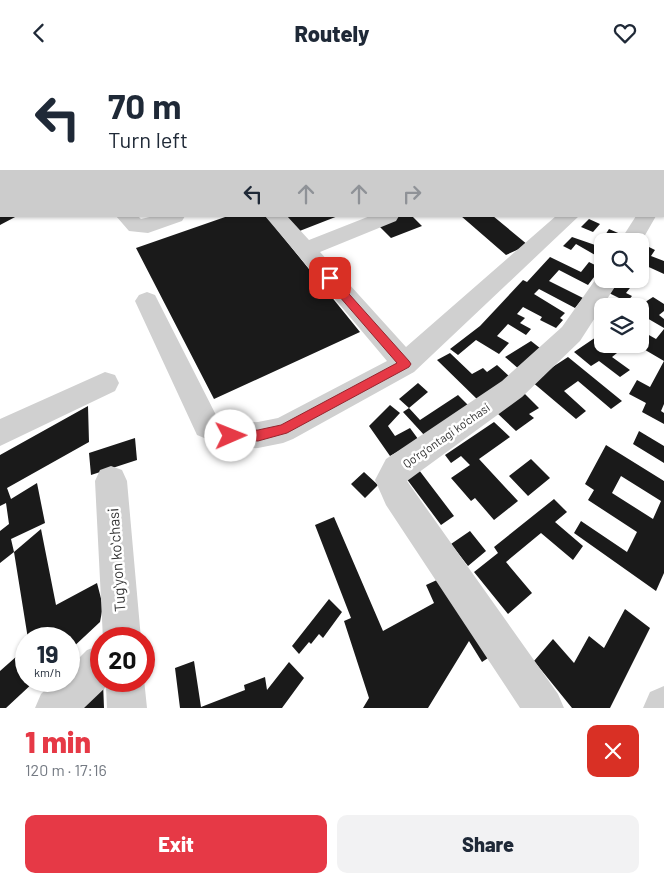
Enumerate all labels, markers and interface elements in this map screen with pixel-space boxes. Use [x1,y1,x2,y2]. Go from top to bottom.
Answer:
icon: back [25,19,53,47]
icon: heart [611,19,639,47]
text: Routely [294,20,370,46]
text: 70 m [108,84,182,126]
icon: left [25,85,90,150]
text: Turn left [108,126,188,152]
icon: left [239,180,267,208]
icon: ahead [292,180,320,208]
icon: ahead [345,180,373,208]
icon: right [398,180,426,208]
map controls [594,233,649,353]
button: search [594,233,649,288]
pin [309,257,351,299]
icon: arrive [316,264,344,292]
button: layers [594,298,649,353]
street label: Qo‘rg‘ontagi ko‘chasi [400,400,492,470]
position arrow [204,409,256,461]
street label: Tugʻyon koʻchasi [103,507,129,613]
speed limit sign: 20 [90,627,155,692]
text: 19 [36,638,59,668]
text: km/h [34,665,61,679]
text: 1 min [25,723,91,759]
button: close [587,725,639,777]
text: 120 m · 17:16 [25,760,107,779]
button: Exit [25,815,327,873]
button: Share [337,815,639,873]

